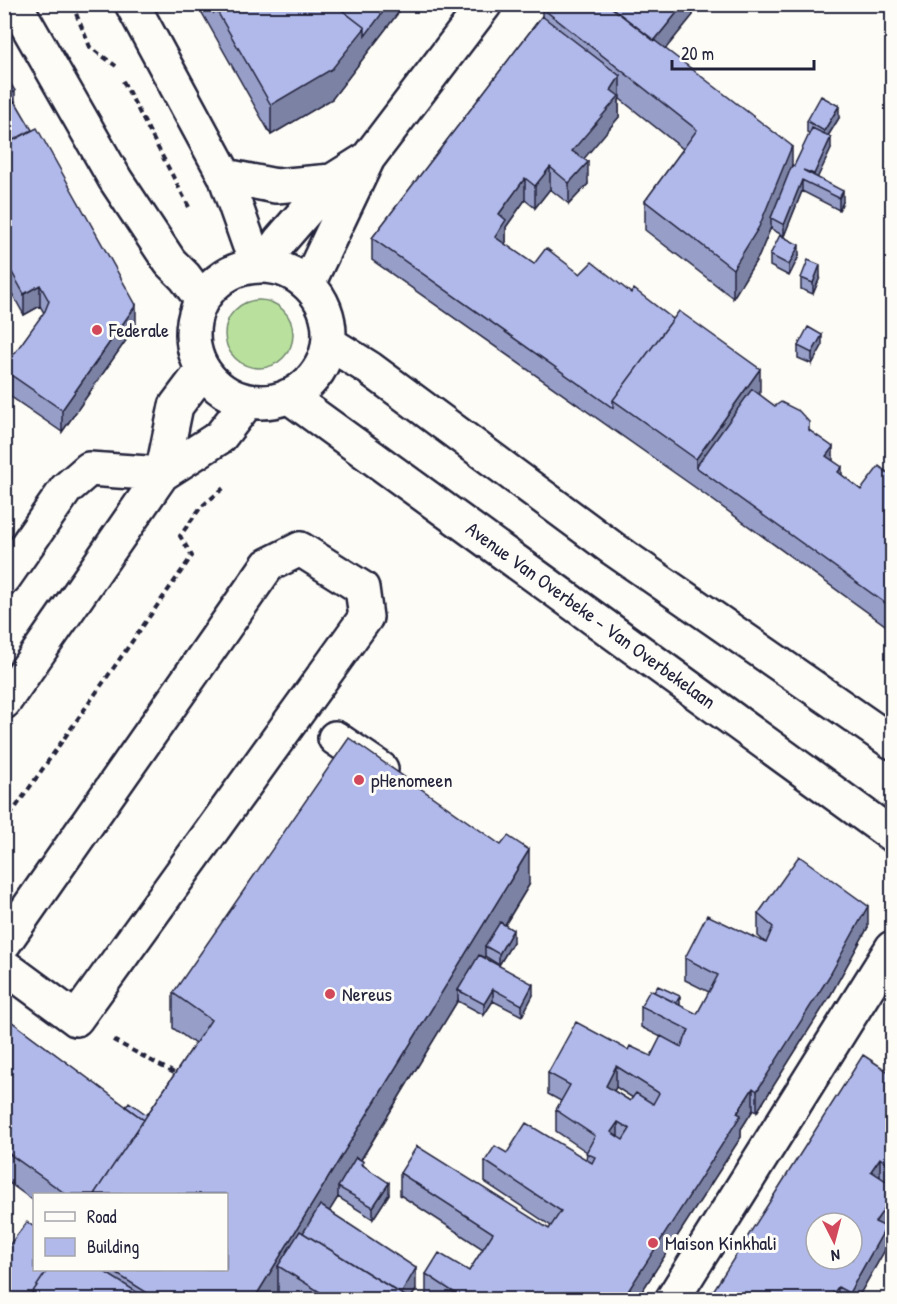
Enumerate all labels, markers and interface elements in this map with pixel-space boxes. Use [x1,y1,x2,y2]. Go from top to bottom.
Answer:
scale bar [672,33,814,71]
text: 20 m [681,41,714,66]
place label: Federale [108,316,169,343]
marker: Federale [90,323,104,337]
street label: Avenue Van Overbeke - Van Overbekelaan [461,515,722,714]
place label: pHenomeen [371,766,453,793]
marker: pHenomeen [352,773,366,787]
place label: Nereus [342,980,392,1007]
marker: Nereus [323,987,337,1001]
legend [33,1193,228,1271]
text: Road [87,1204,117,1229]
north arrow [804,1211,864,1271]
place label: Maison Kinkhali [665,1229,777,1256]
text: Building [87,1234,139,1259]
marker: Maison Kinkhali [646,1236,660,1250]
text: N [830,1245,841,1267]

